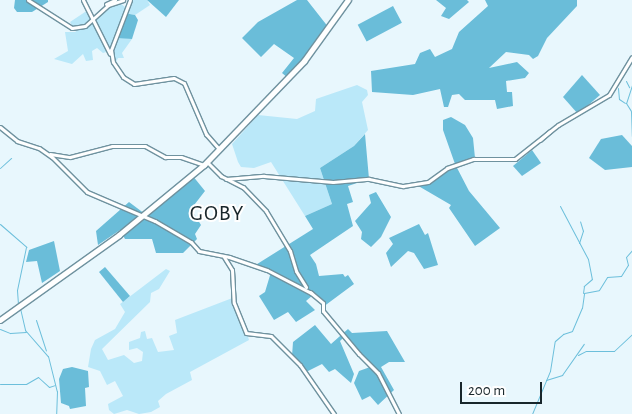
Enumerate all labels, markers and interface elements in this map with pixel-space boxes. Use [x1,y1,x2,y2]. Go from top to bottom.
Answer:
district label: GOBY [189,201,245,227]
scale bar [462,372,544,404]
text: 200 m [468,383,505,398]

